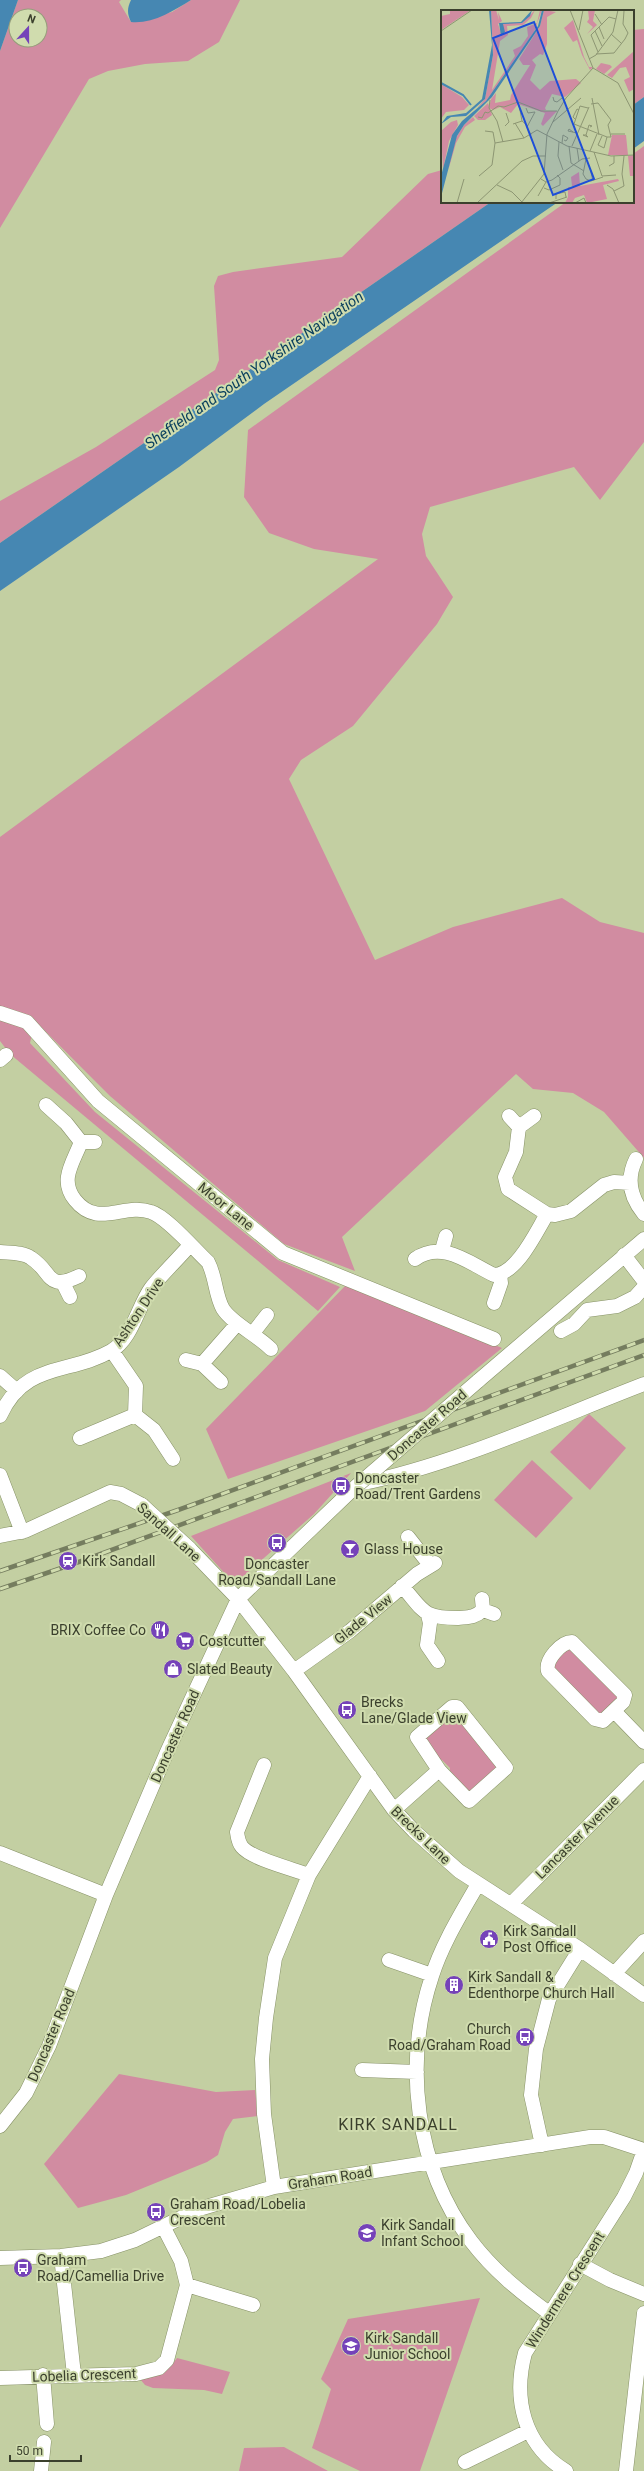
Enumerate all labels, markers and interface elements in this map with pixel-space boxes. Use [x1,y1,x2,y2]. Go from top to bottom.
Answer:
north arrow [8,8,48,48]
inset map [441,10,634,203]
text: N [25,12,38,27]
water label: Sheffield and South Yorkshire Navigation [141,287,367,453]
street label: Moor Lane [195,1179,257,1233]
street label: Ashton Drive [109,1275,167,1349]
street label: Doncaster Road [384,1386,470,1464]
place label: Doncaster Road/Trent Gardens [355,1470,481,1502]
bus stop icon: Doncaster Road/Trent Gardens [330,1475,352,1497]
street label: Sandall Lane [134,1499,204,1565]
bus stop icon: Doncaster Road/Sandall Lane [266,1532,288,1554]
bar icon: Glass House [339,1538,361,1560]
place label: Glass House [364,1541,443,1557]
station icon: Kirk Sandall [57,1550,79,1572]
place label: Kirk Sandall [82,1553,155,1569]
place label: Doncaster Road/Sandall Lane [218,1556,336,1588]
street label: Glade View [331,1591,395,1647]
restaurant icon: BRIX Coffee Co [149,1619,171,1641]
place label: BRIX Coffee Co [50,1622,146,1638]
supermarket icon: Costcutter [174,1630,196,1652]
place label: Costcutter [199,1633,265,1649]
shop icon: Slated Beauty [162,1658,184,1680]
place label: Slated Beauty [187,1661,273,1677]
street label: Doncaster Road [147,1687,203,1785]
place label: Brecks Lane/Glade View [361,1694,467,1726]
bus stop icon: Brecks Lane/Glade View [336,1699,358,1721]
street label: Lancaster Avenue [532,1792,622,1882]
street label: Brecks Lane [388,1803,454,1867]
place label: Kirk Sandall Post Office [503,1923,576,1955]
public building icon: Kirk Sandall Post Office [478,1928,500,1950]
place label: Kirk Sandall & Edenthorpe Church Hall [468,1969,615,2001]
building icon: Kirk Sandall & Edenthorpe Church Hall [443,1974,465,1996]
street label: Doncaster Road [24,1986,78,2084]
place label: Church Road/Graham Road [388,2021,511,2053]
bus stop icon: Church Road/Graham Road [514,2026,536,2048]
district label: KIRK SANDALL [338,2115,458,2134]
street label: Graham Road [287,2163,373,2193]
place label: Graham Road/Lobelia Crescent [170,2196,306,2228]
bus stop icon: Graham Road/Lobelia Crescent [145,2201,167,2223]
place label: Kirk Sandall Infant School [381,2217,464,2249]
school or university icon: Kirk Sandall Infant School [356,2222,378,2244]
street label: Windermere Crescent [523,2228,608,2351]
place label: Graham Road/Camellia Drive [37,2252,164,2284]
bus stop icon: Graham Road/Camellia Drive [12,2257,34,2279]
place label: Kirk Sandall Junior School [365,2330,451,2362]
school or university icon: Kirk Sandall Junior School [340,2335,362,2357]
street label: Lobelia Crescent [32,2365,137,2385]
scale bar [10,2437,81,2463]
text: 50 m [16,2444,43,2458]

